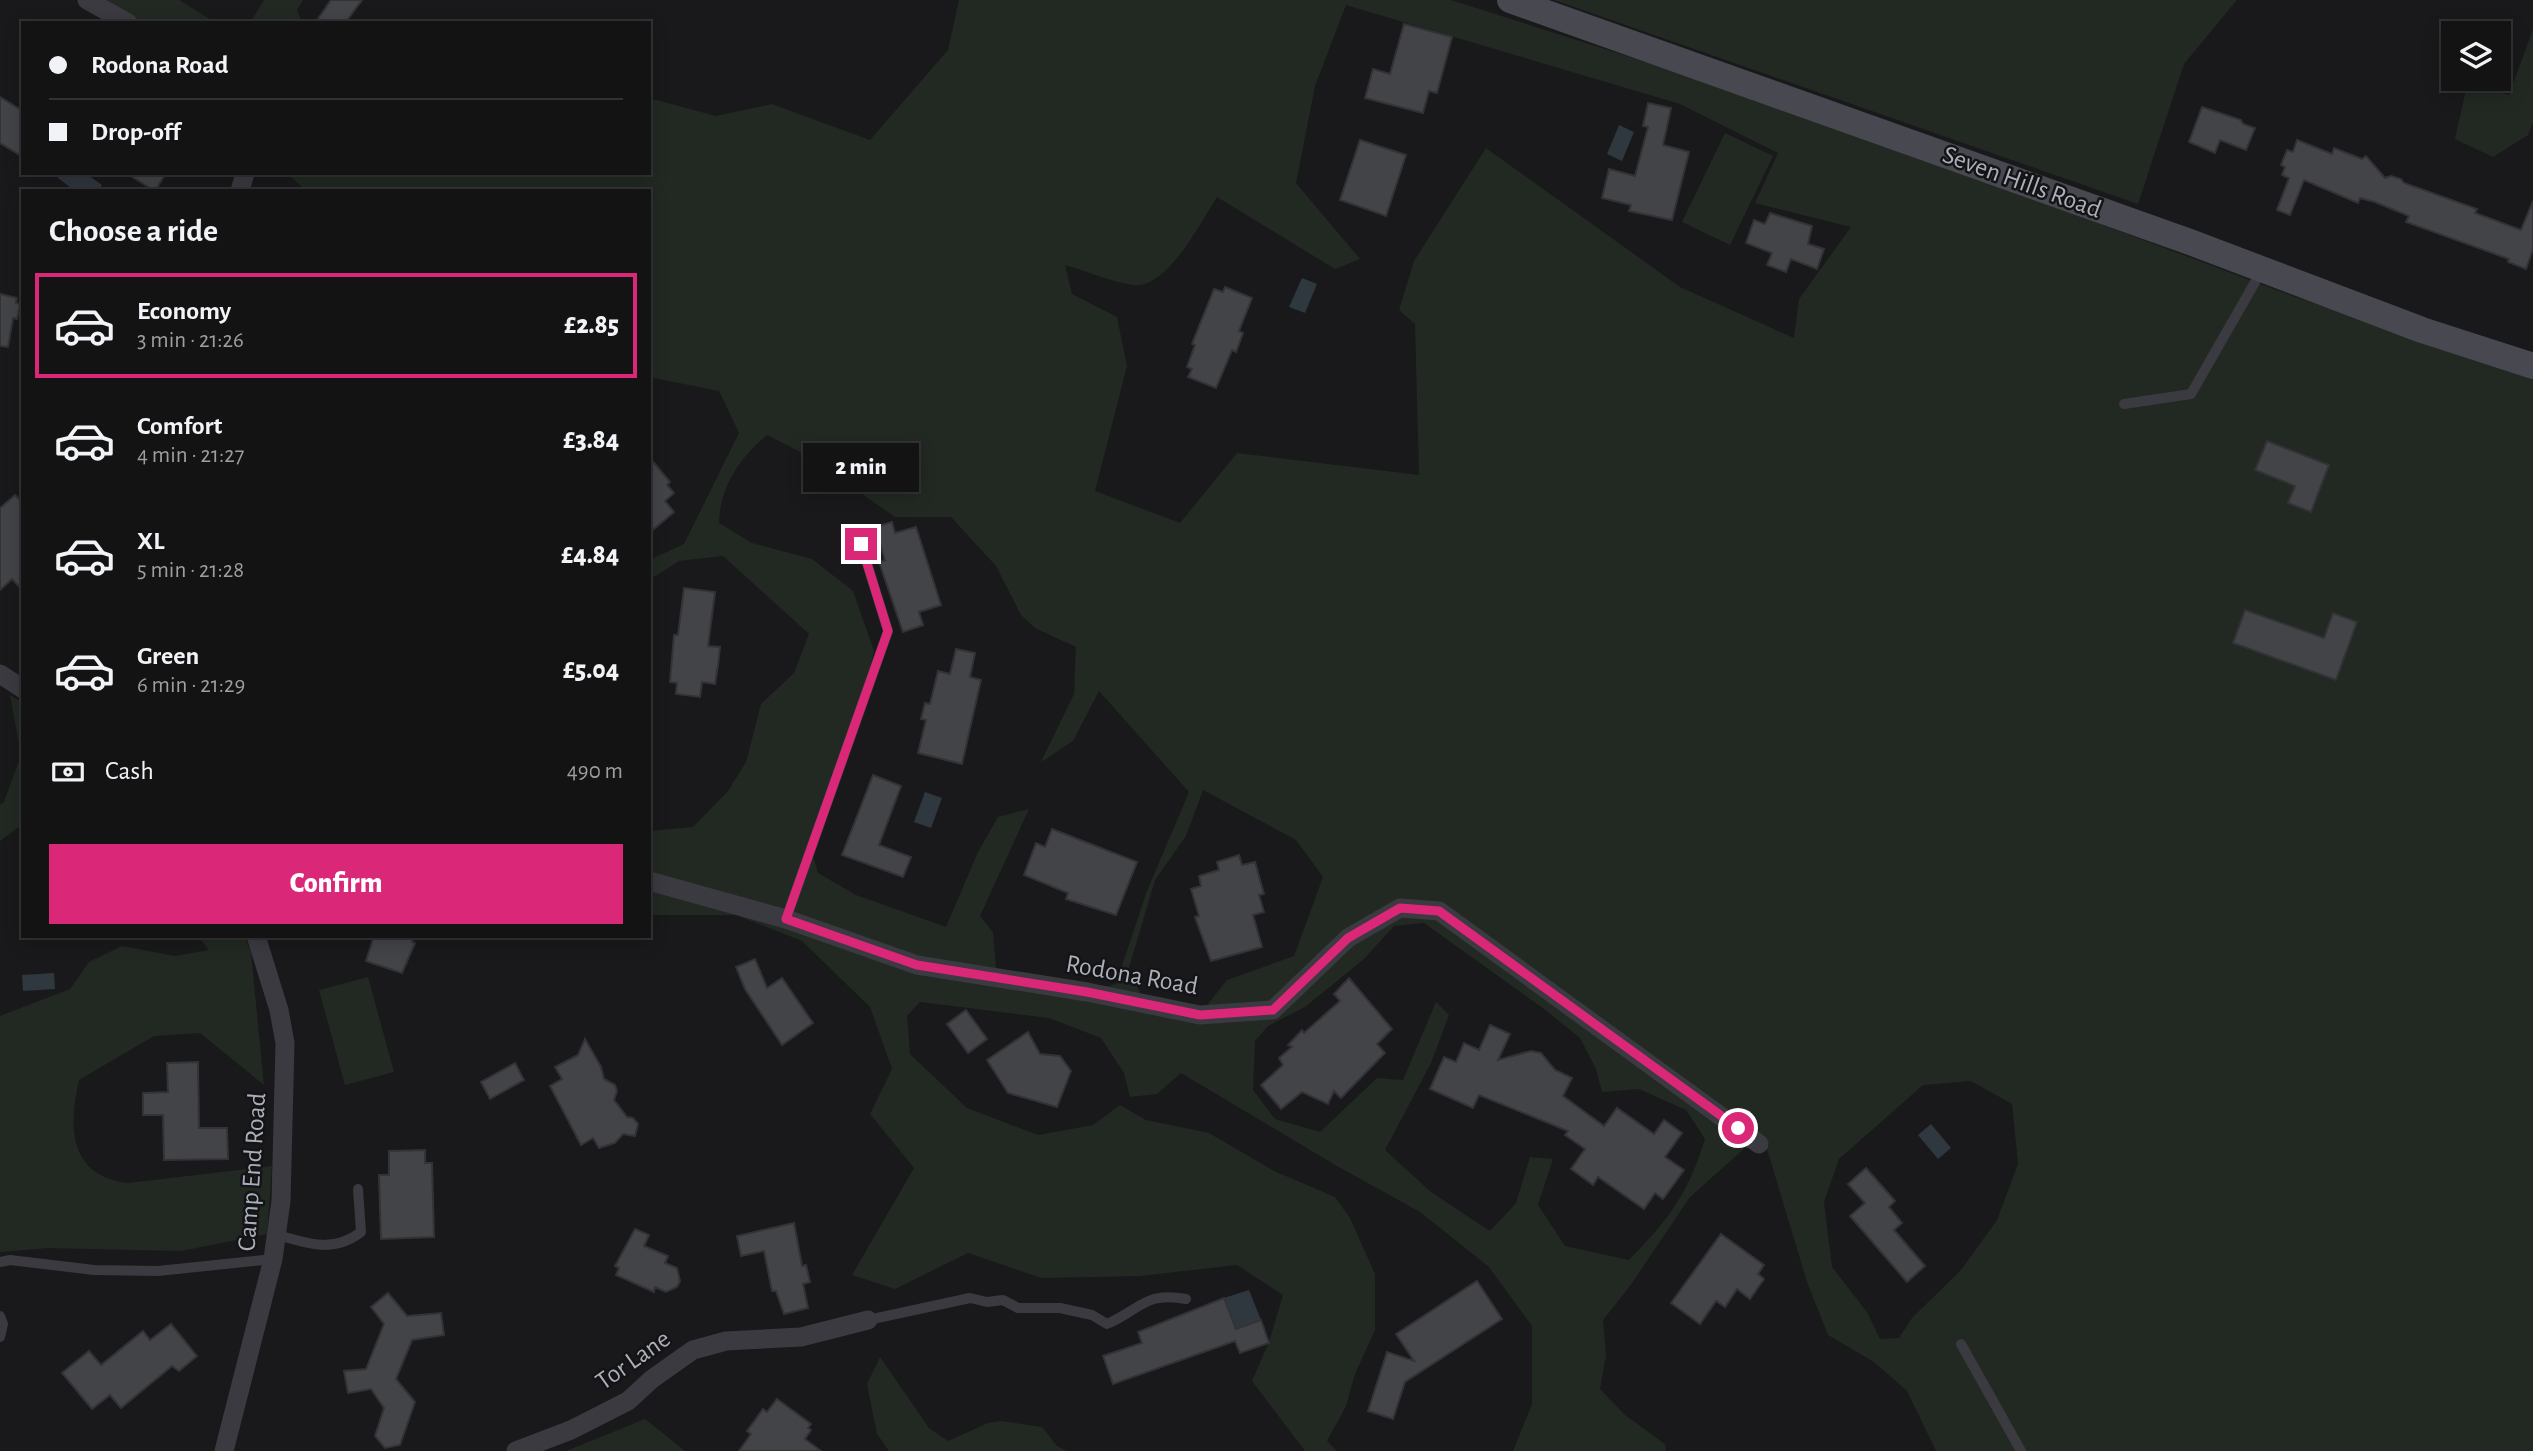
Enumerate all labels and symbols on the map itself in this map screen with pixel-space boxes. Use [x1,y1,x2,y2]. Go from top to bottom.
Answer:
street label: Seven Hills Road [1939,141,2105,223]
callout: 2 min [803,442,919,491]
route end [845,528,877,560]
street label: Rodona Road [1064,951,1200,999]
street label: Camp End Road [233,1092,271,1252]
route start [1722,1112,1754,1144]
street label: Tor Lane [591,1325,675,1395]

